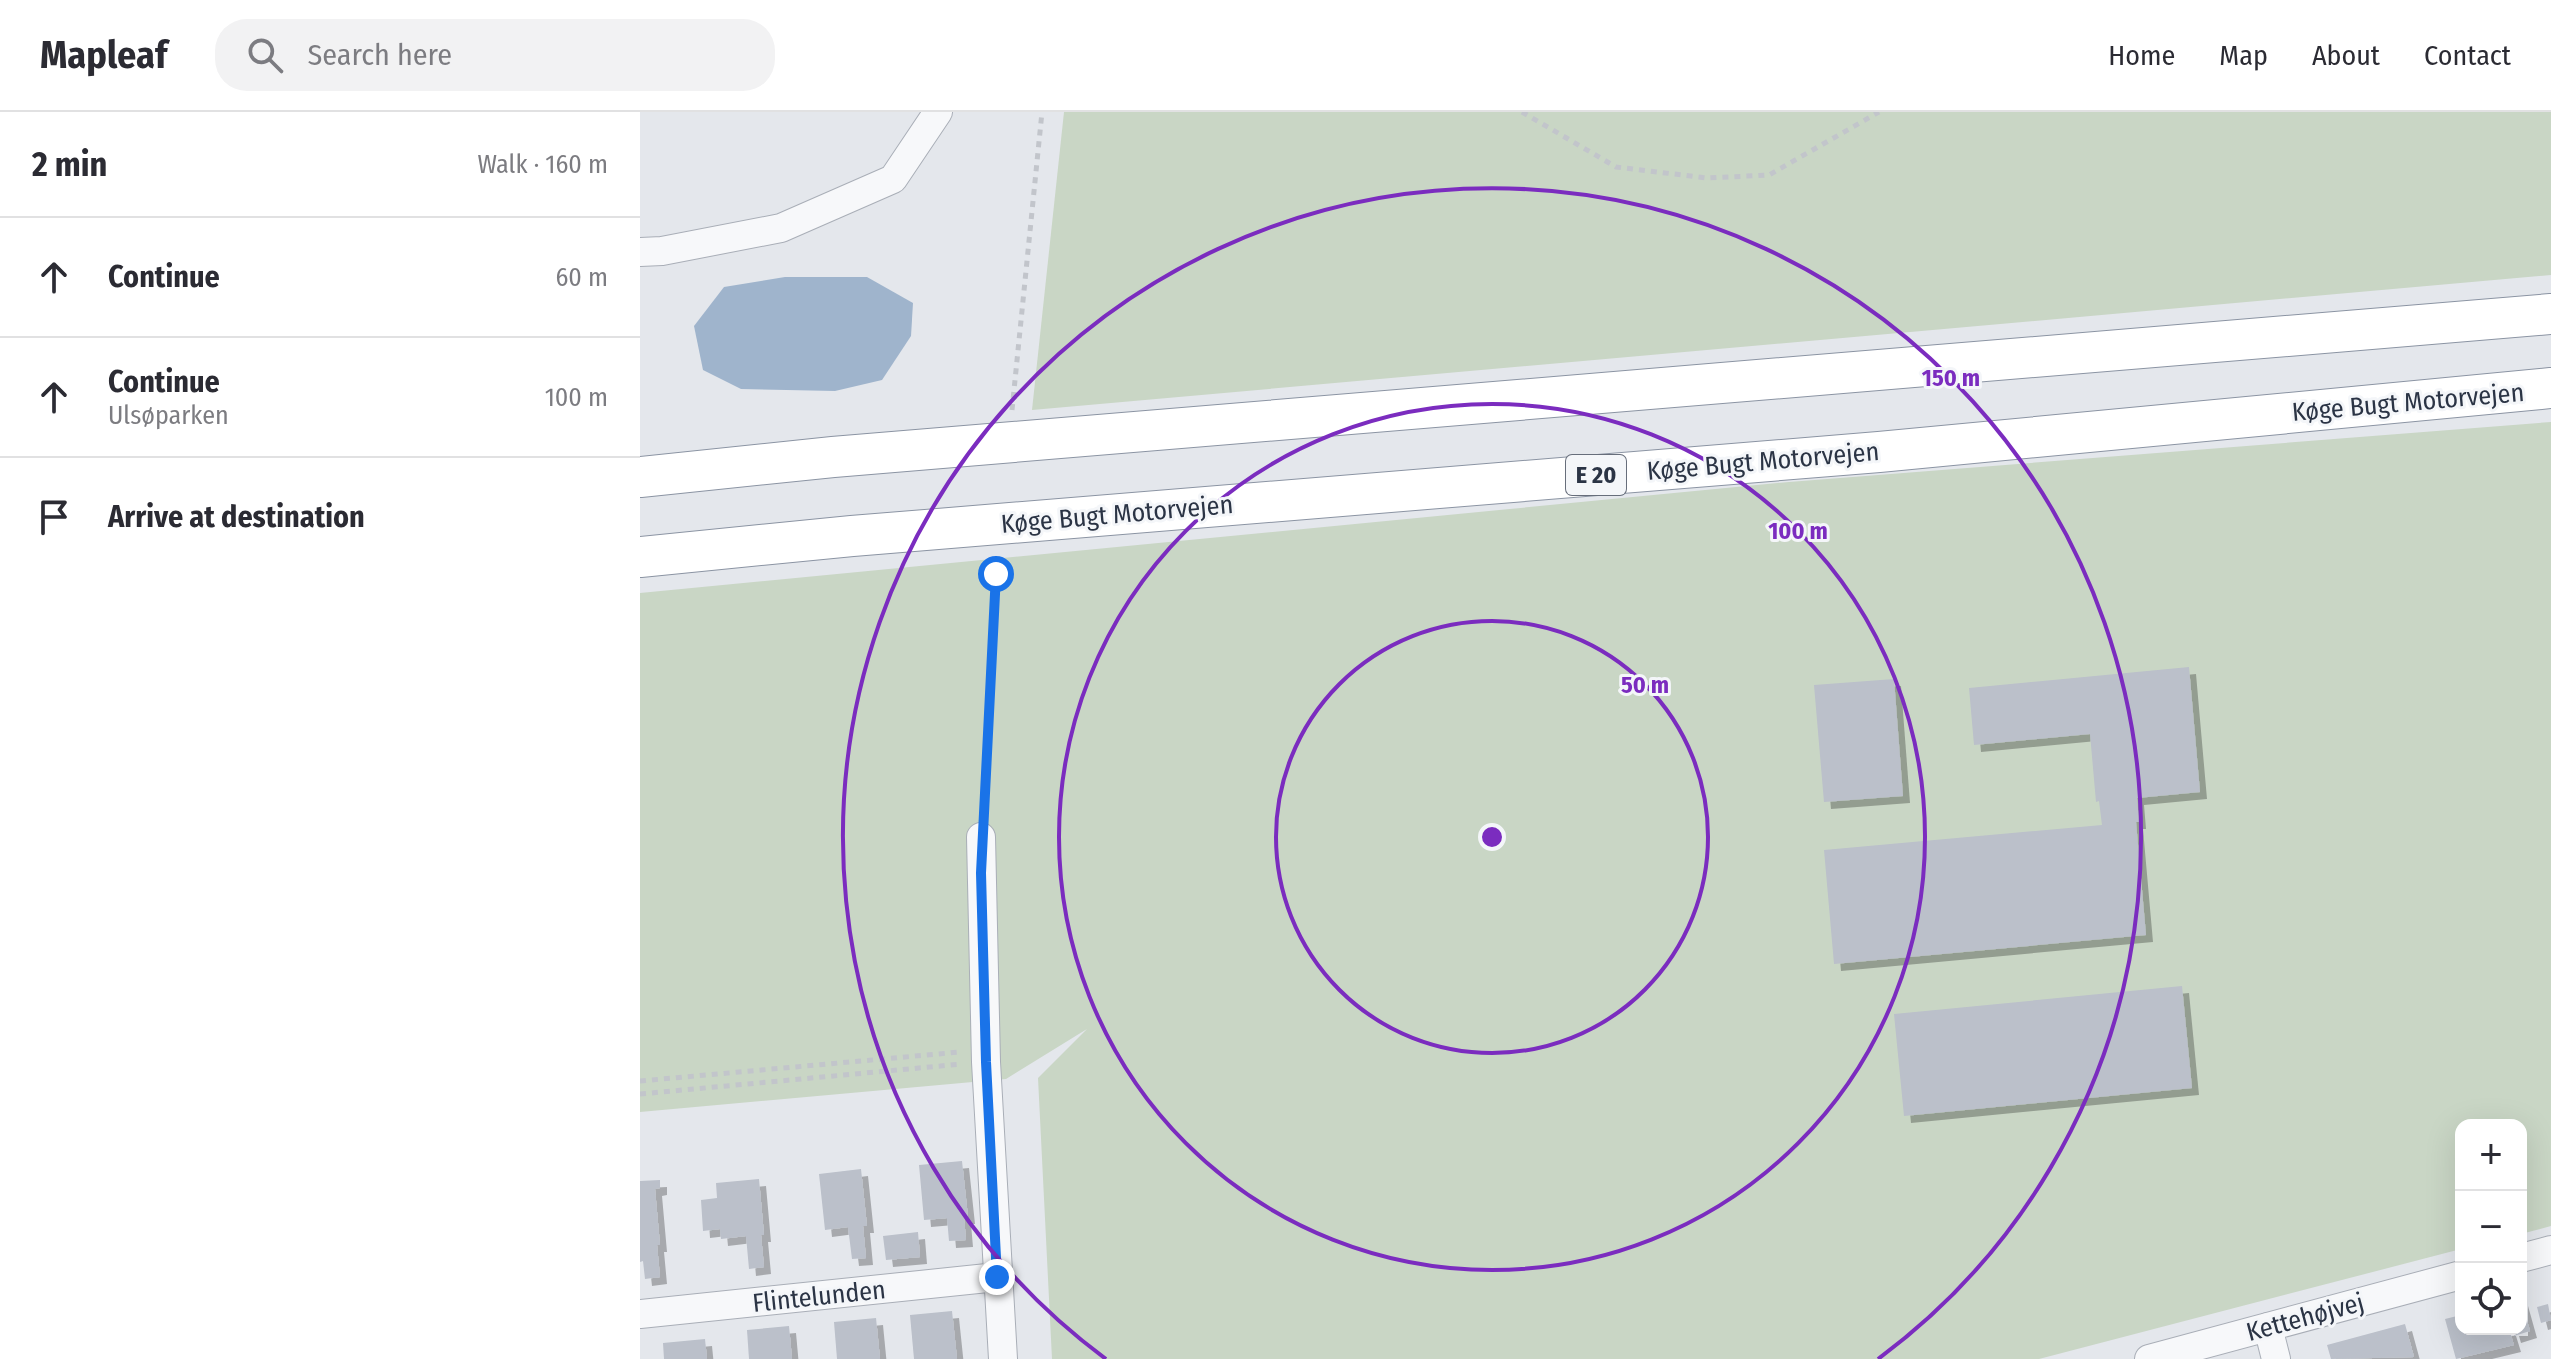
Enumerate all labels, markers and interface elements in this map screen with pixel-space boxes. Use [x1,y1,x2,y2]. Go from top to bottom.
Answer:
search box [215,19,775,91]
text: Mapleaf [40,32,167,78]
icon: search [243,33,287,77]
text: Search here [307,37,452,73]
text: Home [2108,39,2175,72]
text: Map [2219,39,2268,72]
text: About [2312,39,2380,72]
text: Contact [2424,39,2511,72]
text: 2 min [32,144,107,185]
text: Walk · 160 m [477,149,608,180]
icon: ahead [32,255,76,299]
text: Continue [108,259,220,295]
text: 60 m [555,262,608,293]
text: Continue [108,364,220,400]
text: 150 m [1922,364,1980,392]
icon: ahead [32,375,76,419]
street label: Køge Bugt Motorvejen [2291,377,2525,428]
text: 100 m [545,382,608,413]
text: Ulsøparken [108,400,229,431]
street label: Køge Bugt Motorvejen [1646,436,1880,487]
road number: E 20 [1566,455,1626,495]
street label: Køge Bugt Motorvejen [1000,489,1234,540]
icon: arrive [32,495,76,539]
text: Arrive at destination [108,499,365,535]
text: 100 m [1768,517,1828,545]
route start [978,556,1014,592]
text: 50 m [1621,671,1669,699]
centre of rings [1478,823,1506,851]
map controls [2455,1119,2527,1335]
button: + [2455,1119,2527,1191]
button: − [2455,1191,2527,1263]
route end [979,1259,1015,1295]
button: locate [2455,1263,2527,1335]
street label: Flintelunden [751,1274,887,1319]
street label: Kettehøjvej [2243,1287,2367,1348]

